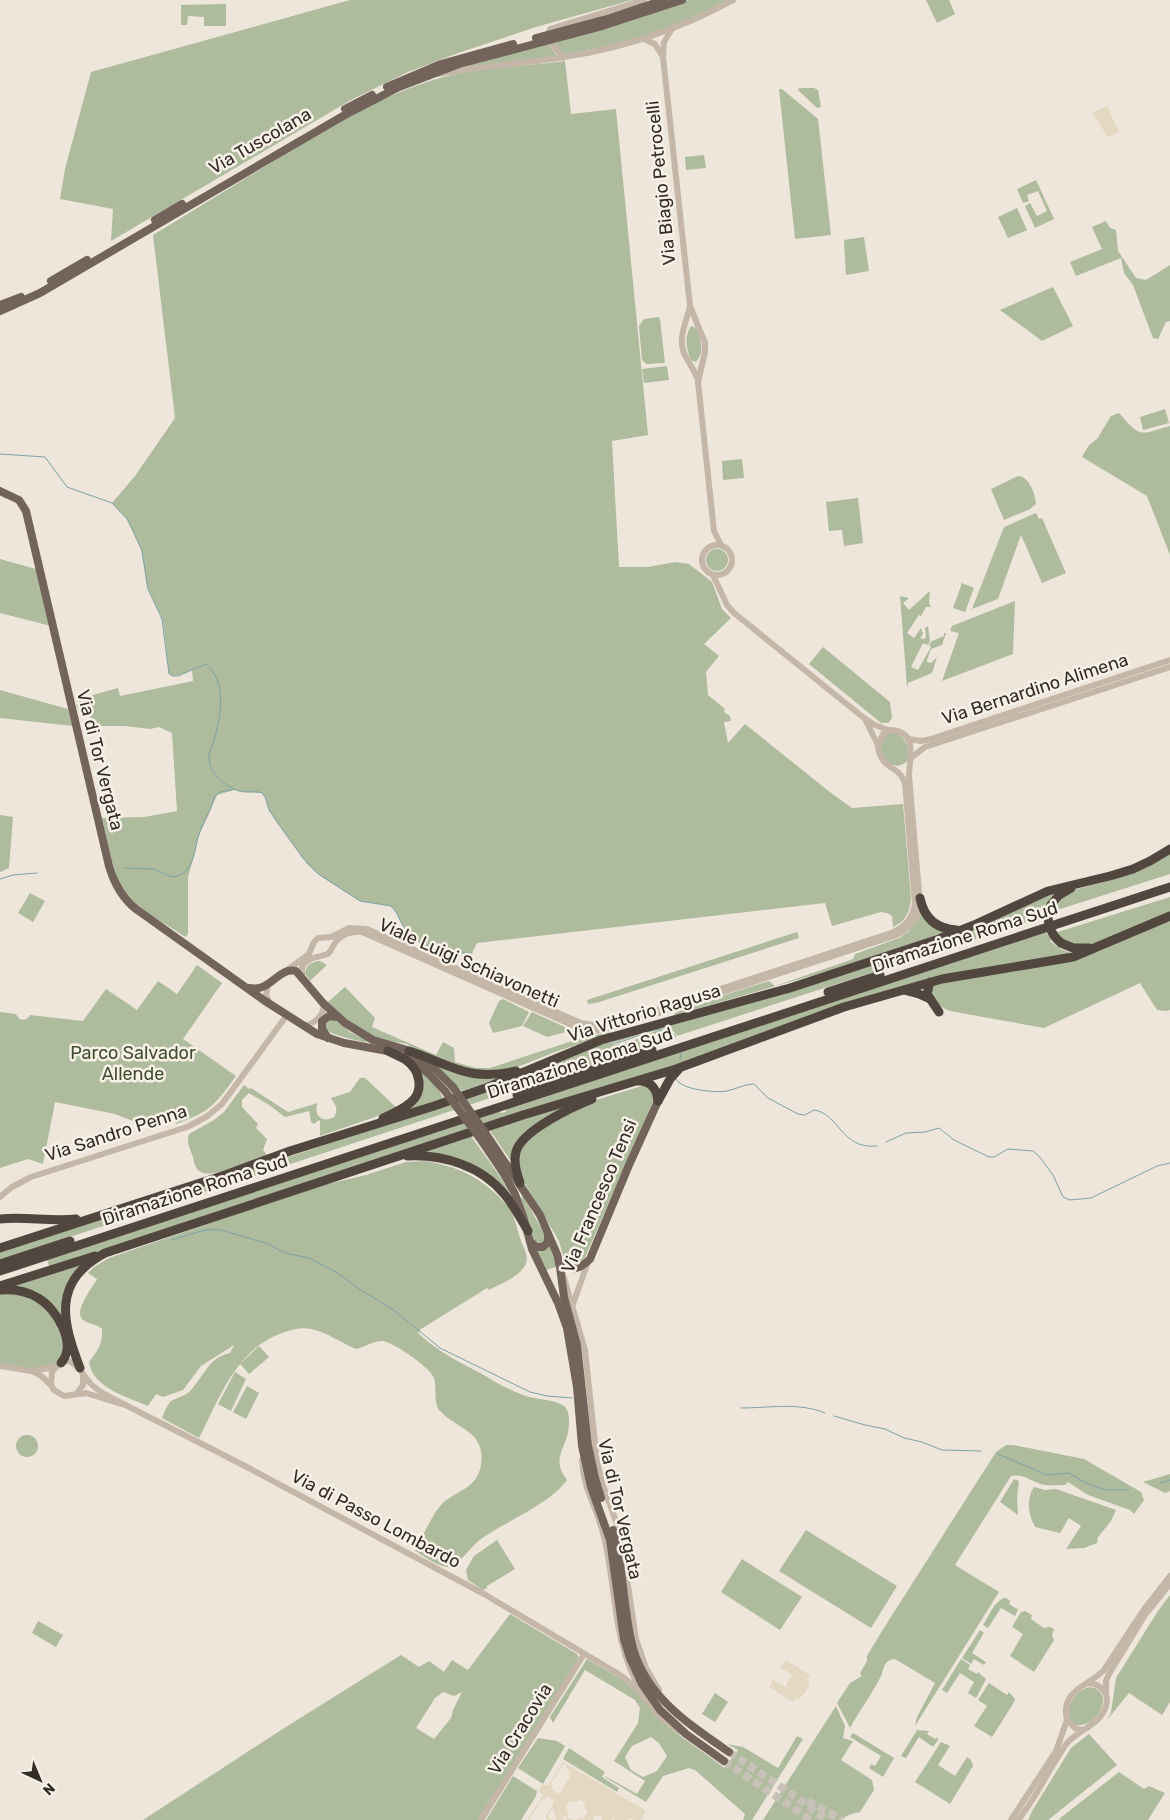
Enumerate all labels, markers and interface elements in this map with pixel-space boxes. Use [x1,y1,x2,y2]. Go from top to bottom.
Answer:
street label: Via Biagio Petrocelli [641,100,681,266]
street label: Via Tuscolana [205,103,315,179]
street label: Via Bernardino Alimena [939,648,1131,730]
street label: Via di Tor Vergata [72,687,128,833]
street label: Diramazione Roma Sud [869,897,1061,977]
street label: Viale Luigi Schiavonetti [375,913,563,1013]
street label: Via Vittorio Ragusa [565,979,723,1047]
street label: Diramazione Roma Sud [484,1023,676,1103]
park label: Parco Salvador Allende [70,1042,196,1085]
street label: Via Sandro Penna [42,1100,190,1166]
street label: Via Francesco Tensi [557,1116,641,1276]
street label: Diramazione Roma Sud [99,1150,291,1230]
street label: Via di Tor Vergata [593,1436,647,1582]
street label: Via di Passo Lombardo [287,1465,465,1573]
street label: Via Cracovia [483,1679,557,1779]
north arrow [15,1755,65,1805]
text: N [39,1779,58,1799]

